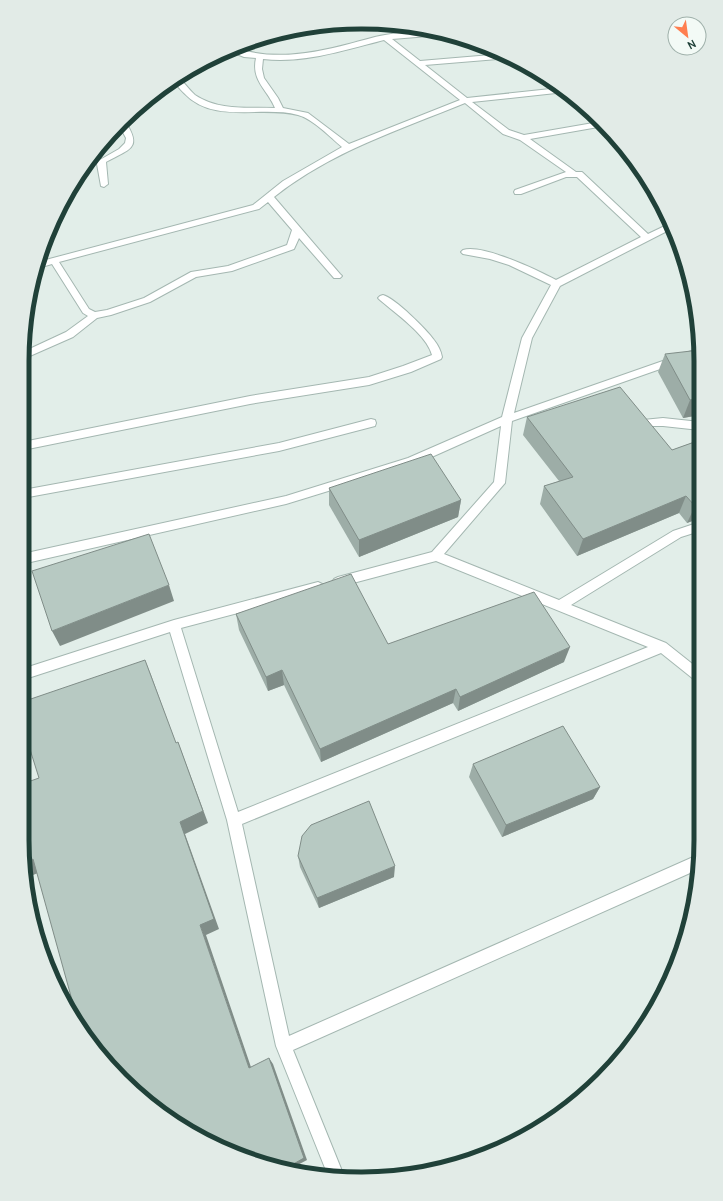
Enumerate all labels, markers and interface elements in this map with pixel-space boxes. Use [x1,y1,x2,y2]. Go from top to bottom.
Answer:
north arrow [667,16,707,56]
text: N [685,37,699,53]

